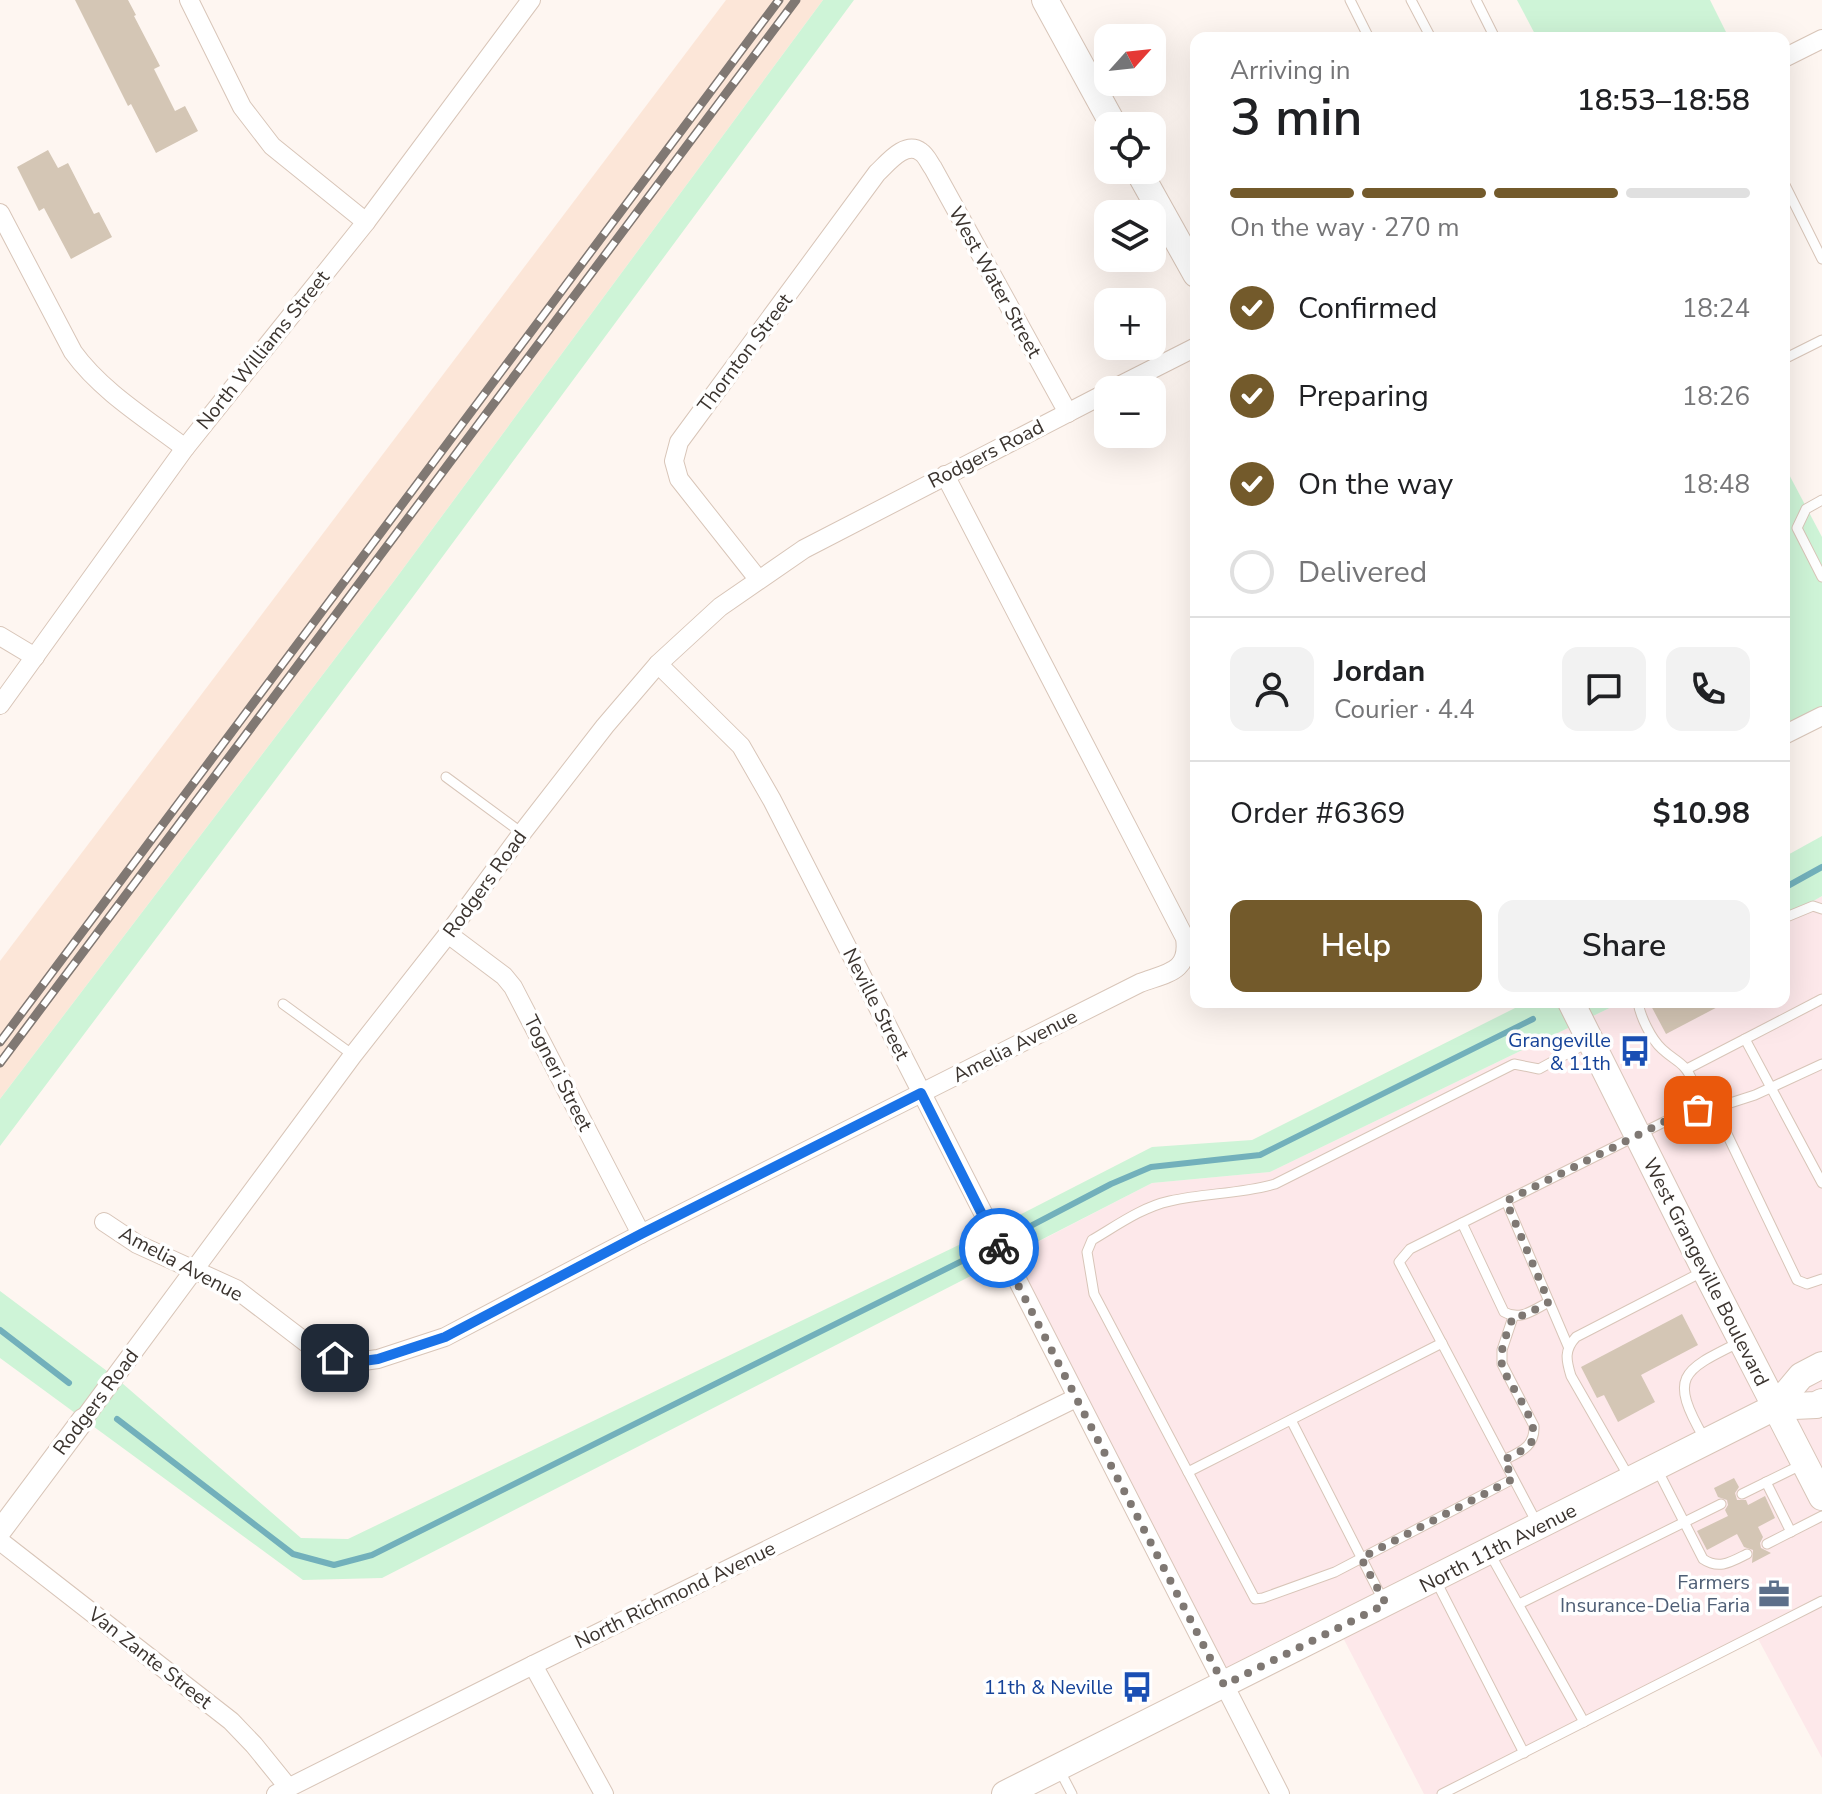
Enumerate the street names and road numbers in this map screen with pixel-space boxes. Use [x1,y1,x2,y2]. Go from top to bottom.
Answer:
street label: West Water Street [942,202,1048,363]
street label: North Williams Street [190,264,336,435]
street label: Thornton Street [691,287,799,418]
street label: Rodgers Road [923,413,1049,495]
street label: Rodgers Road [437,825,533,943]
street label: Neville Street [836,943,916,1066]
street label: Amelia Avenue [948,1003,1082,1089]
street label: Togneri Street [517,1010,599,1137]
street label: West Grangeville Boulevard [1637,1153,1775,1391]
street label: Amelia Avenue [114,1220,248,1308]
street label: Rodgers Road [47,1343,145,1461]
street label: North 11th Avenue [1415,1497,1581,1599]
street label: North Richmond Avenue [570,1535,780,1655]
street label: Van Zante Street [82,1600,218,1716]

